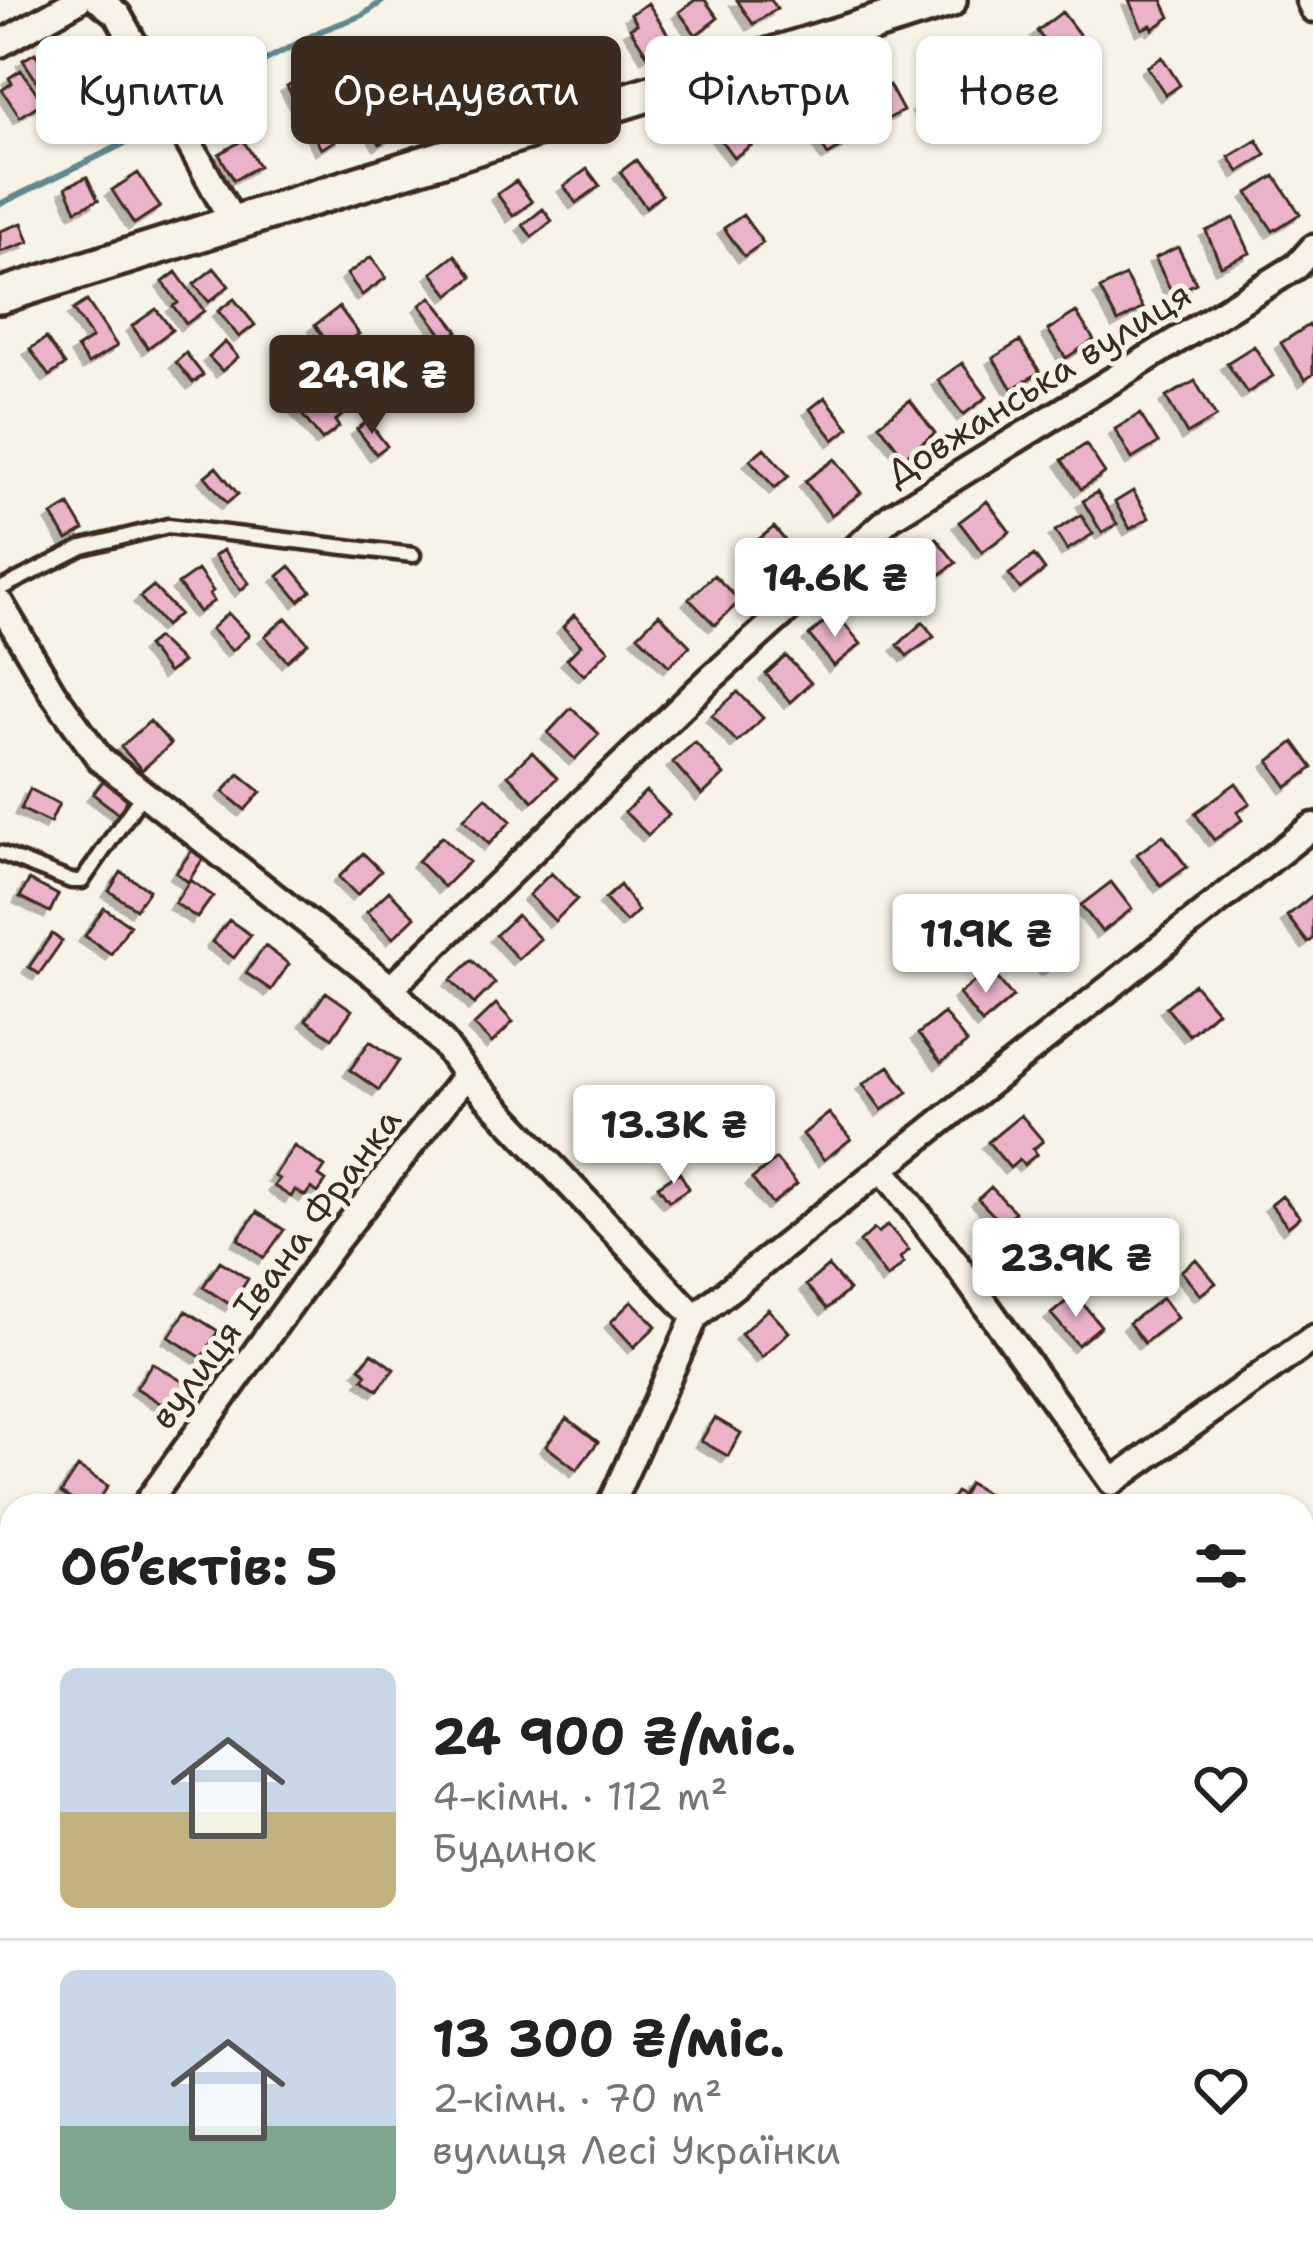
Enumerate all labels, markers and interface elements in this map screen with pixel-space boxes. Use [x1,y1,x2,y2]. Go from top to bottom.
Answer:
chip: Купити [36,36,267,144]
chip: Орендувати [291,36,621,144]
chip: Фільтри [645,36,892,144]
chip: Нове [916,36,1102,144]
street label: Довжанська вулиця [876,269,1200,497]
pin: 24.9K ₴ [261,335,483,437]
text: 24.9K ₴ [296,348,448,400]
pin: 14.6K ₴ [724,538,946,640]
text: 14.6K ₴ [762,551,908,603]
pin: 11.9K ₴ [875,894,1097,996]
text: 11.9K ₴ [920,907,1052,959]
pin: 13.3K ₴ [563,1085,785,1187]
street label: вулиця Івана Франка [138,1098,412,1439]
text: 13.3K ₴ [600,1098,748,1150]
pin: 23.9K ₴ [965,1218,1187,1320]
text: 23.9K ₴ [999,1231,1153,1283]
text: Об’єктів: 5 [60,1532,338,1600]
icon: filters [1188,1533,1254,1599]
text: 24 900 ₴/міс. [432,1702,796,1770]
icon: home [156,1716,300,1860]
icon: heart [1188,1755,1254,1821]
text: 4-кімн. · 112 m² [432,1770,728,1822]
text: Будинок [432,1822,597,1874]
text: 13 300 ₴/міс. [432,2004,785,2072]
icon: home [156,2018,300,2162]
icon: heart [1188,2057,1254,2123]
text: 2-кімн. · 70 m² [432,2072,723,2124]
text: вулиця Лесі Українки [432,2124,841,2176]

